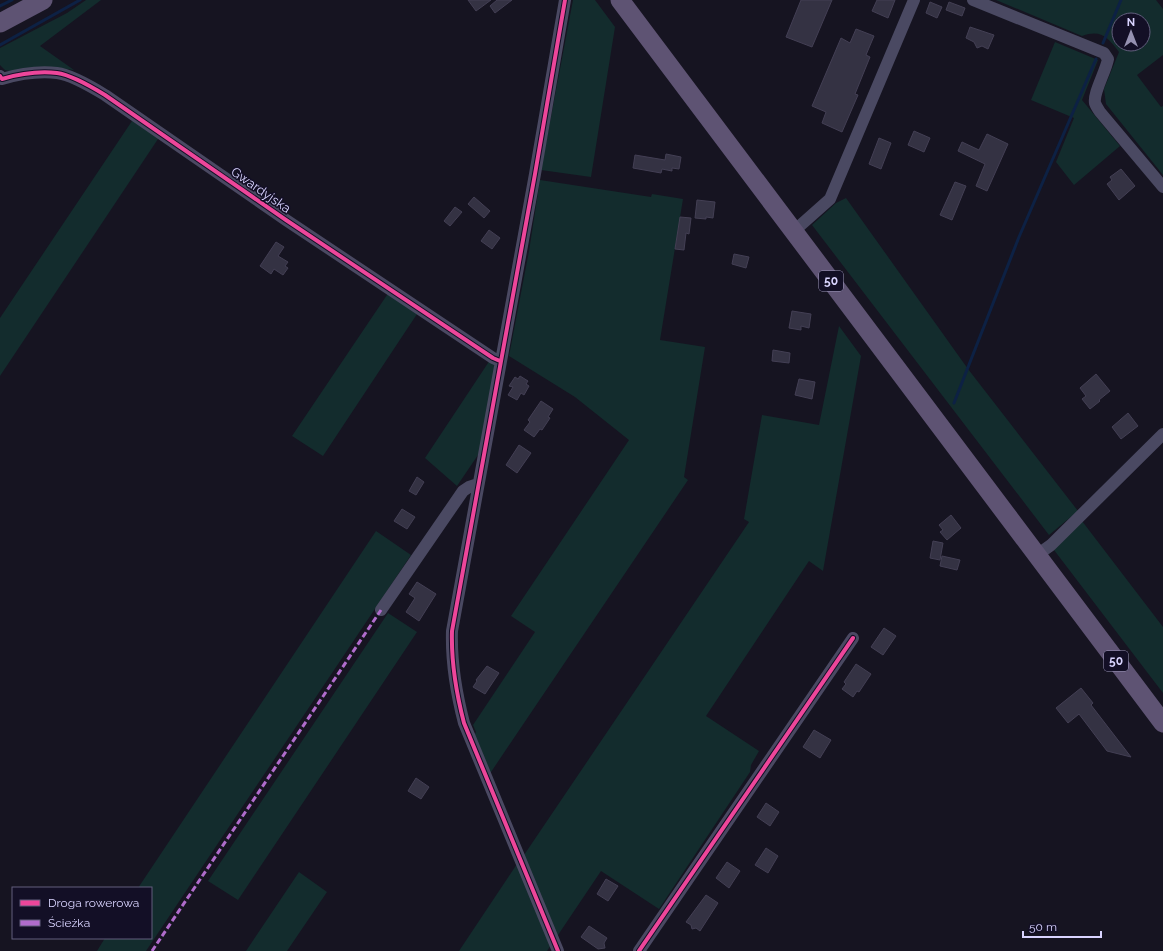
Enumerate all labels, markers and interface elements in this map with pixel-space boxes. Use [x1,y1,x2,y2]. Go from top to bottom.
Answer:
north arrow [1111,12,1151,52]
text: N [1127,16,1135,29]
street label: Gwardyjska [228,164,294,216]
road number: 50 [819,271,843,291]
road number: 50 [1104,651,1128,671]
legend [12,887,152,939]
text: Droga rowerowa [48,896,139,910]
scale bar [1023,913,1101,939]
text: Ścieżka [48,916,90,930]
text: 50 m [1029,920,1057,934]

